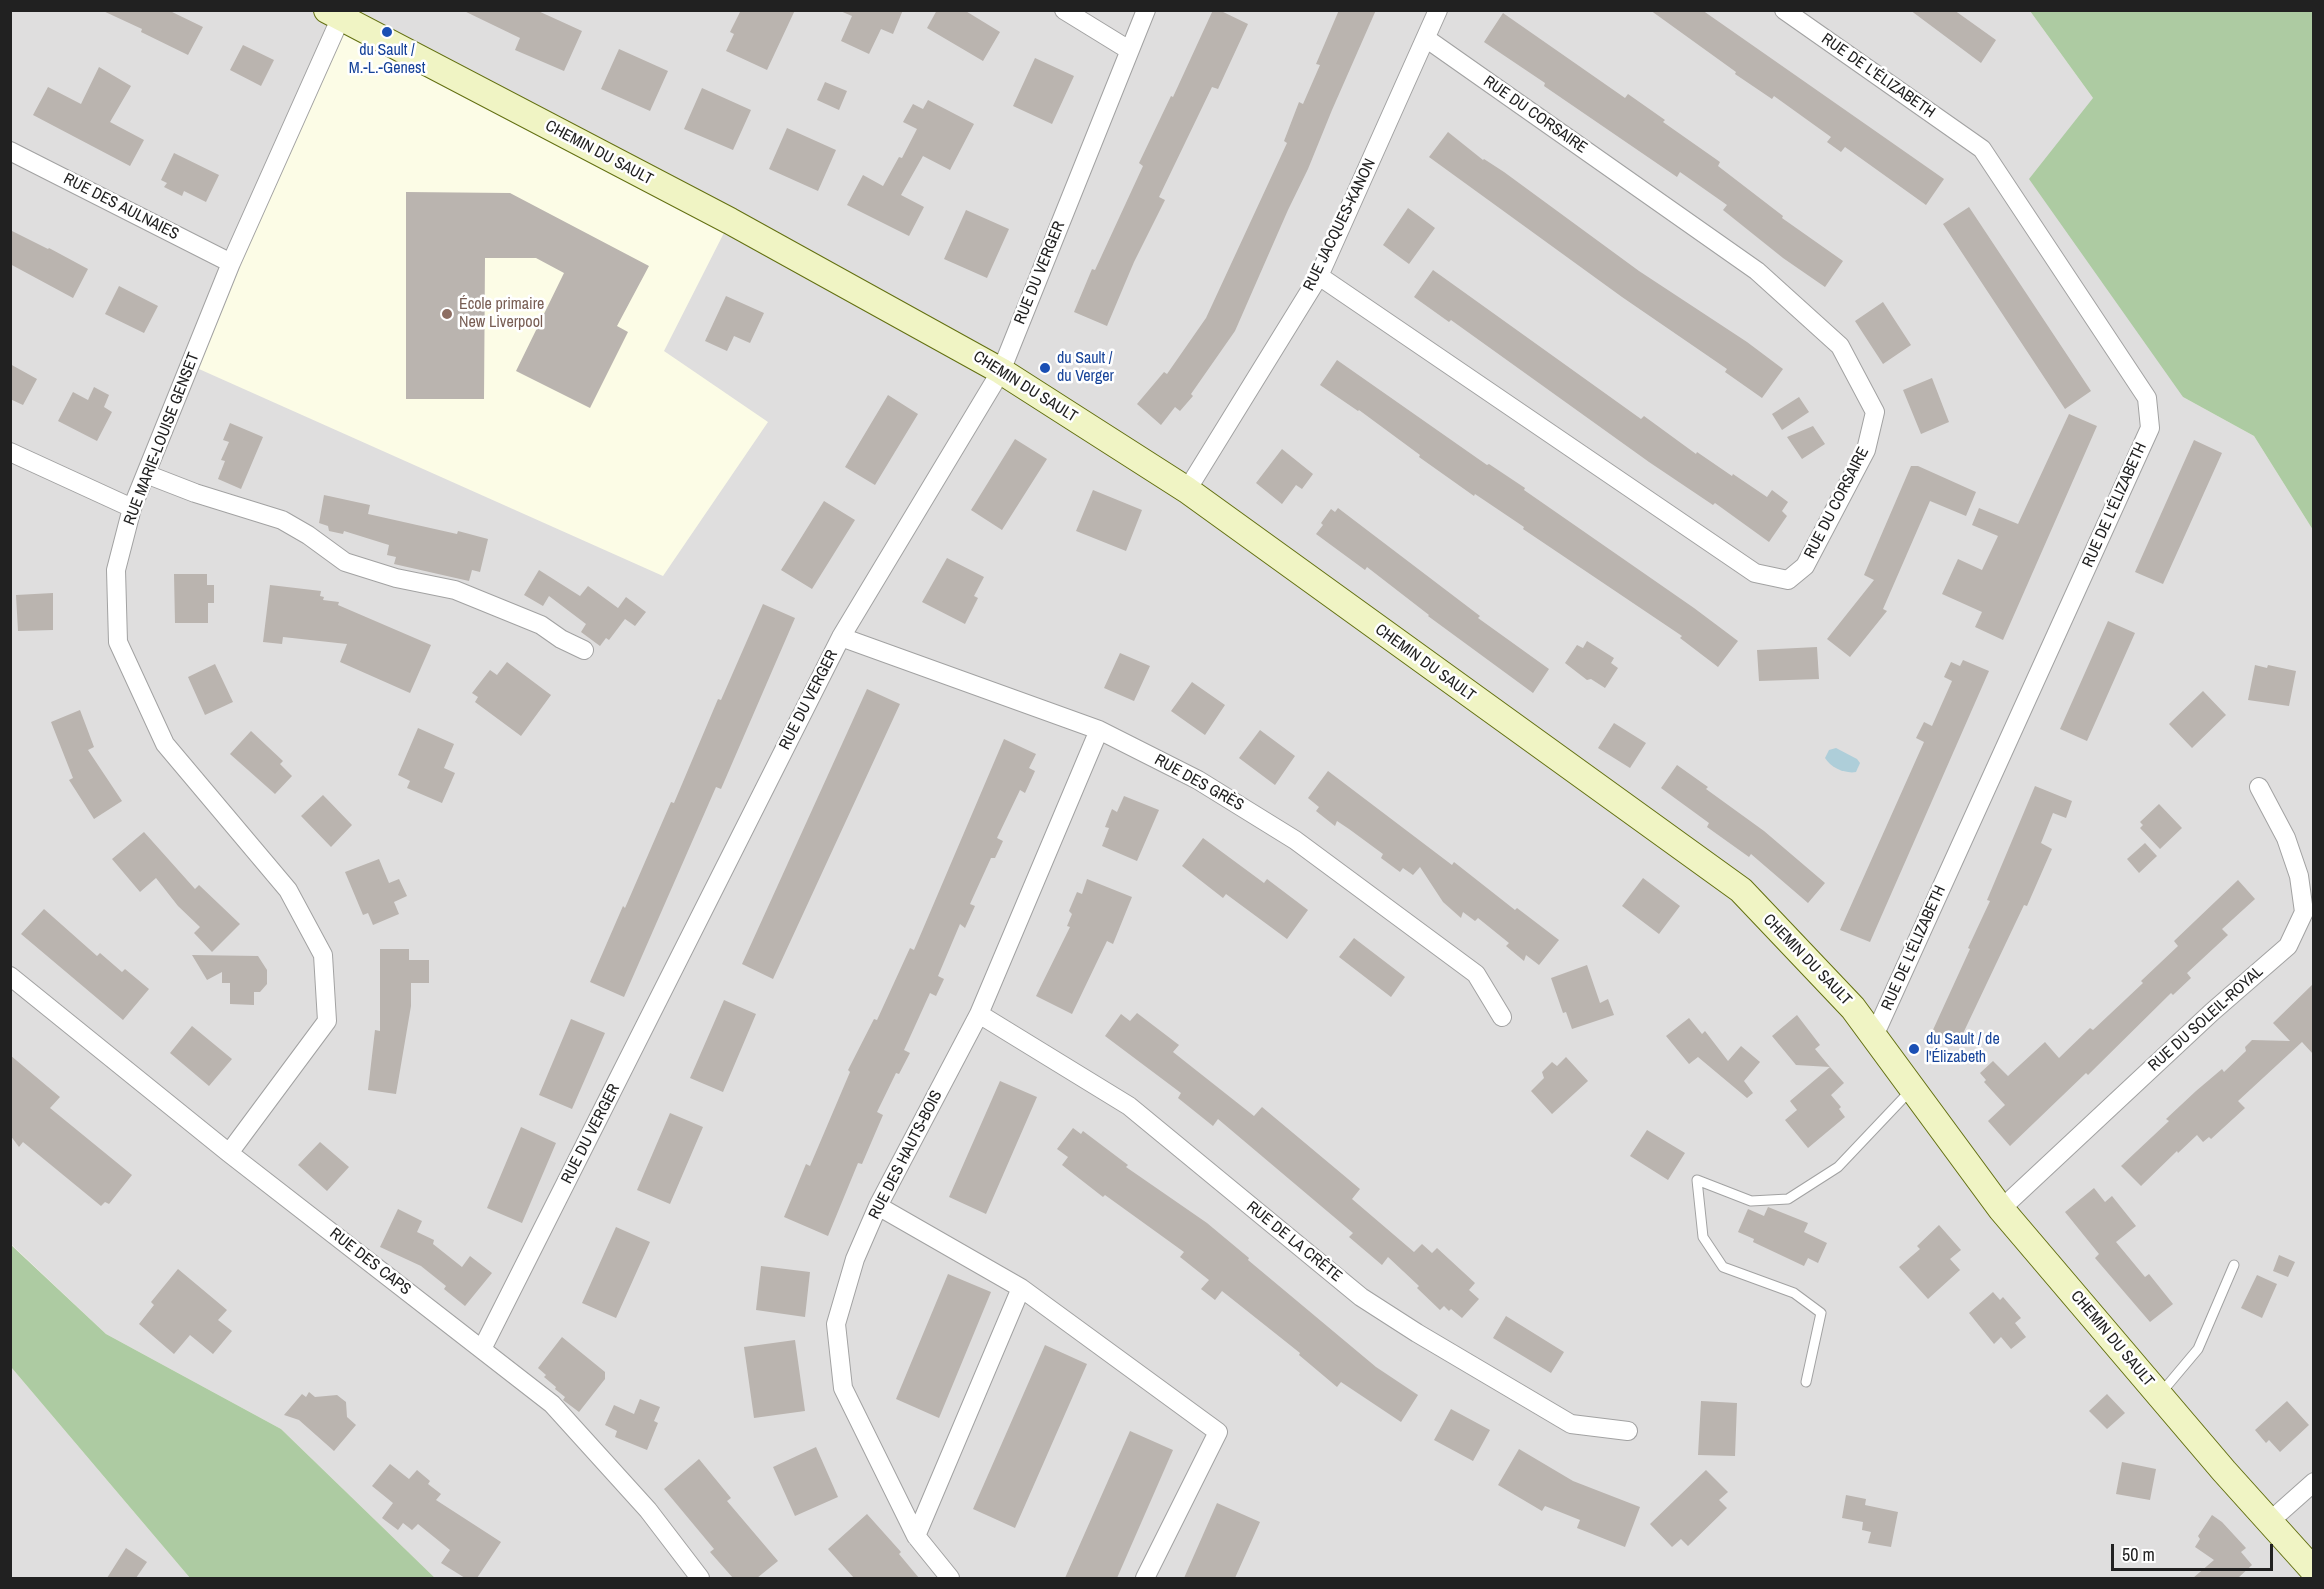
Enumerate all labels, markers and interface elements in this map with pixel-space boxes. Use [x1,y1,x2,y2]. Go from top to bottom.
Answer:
marker: du Sault / M.-L.-Genest [380,25,394,39]
street label: RUE DE L'ÉLIZABETH [1817,30,1939,122]
place label: du Sault / M.-L.-Genest [349,41,425,79]
street label: RUE DU CORSAIRE [1479,72,1591,158]
street label: CHEMIN DU SAULT [542,117,656,189]
street label: RUE JACQUES-KANON [1300,156,1380,294]
street label: RUE DES AULNAIES [60,170,182,244]
street label: RUE DU VERGER [1011,219,1069,327]
place label: École primaire New Liverpool [459,295,544,333]
marker: École primaire New Liverpool [440,307,454,321]
street label: CHEMIN DU SAULT [969,347,1081,427]
place label: du Sault / du Verger [1057,349,1114,387]
street label: RUE MARIE-LOUISE GENSET [120,350,204,528]
marker: du Sault / du Verger [1038,361,1052,375]
street label: RUE DE L'ÉLIZABETH [2079,440,2151,570]
street label: RUE DU CORSAIRE [1801,444,1873,562]
street label: CHEMIN DU SAULT [1371,620,1479,706]
street label: RUE DU VERGER [776,647,842,753]
street label: RUE DES GRÈS [1151,751,1247,815]
street label: RUE DE L'ÉLIZABETH [1878,883,1950,1013]
street label: CHEMIN DU SAULT [1759,910,1855,1010]
street label: RUE DU SOLEIL-ROYAL [2145,962,2267,1076]
place label: du Sault / de l'Élizabeth [1926,1030,2000,1068]
marker: du Sault / de l'Élizabeth [1907,1042,1921,1056]
street label: RUE DU VERGER [558,1081,624,1187]
street label: RUE DES HAUTS-BOIS [865,1087,947,1223]
street label: RUE DE LA CRÊTE [1242,1198,1346,1286]
street label: RUE DES CAPS [326,1224,414,1300]
street label: CHEMIN DU SAULT [2066,1287,2158,1391]
scale bar [2114,1532,2276,1570]
text: 50 m [2122,1542,2155,1567]

